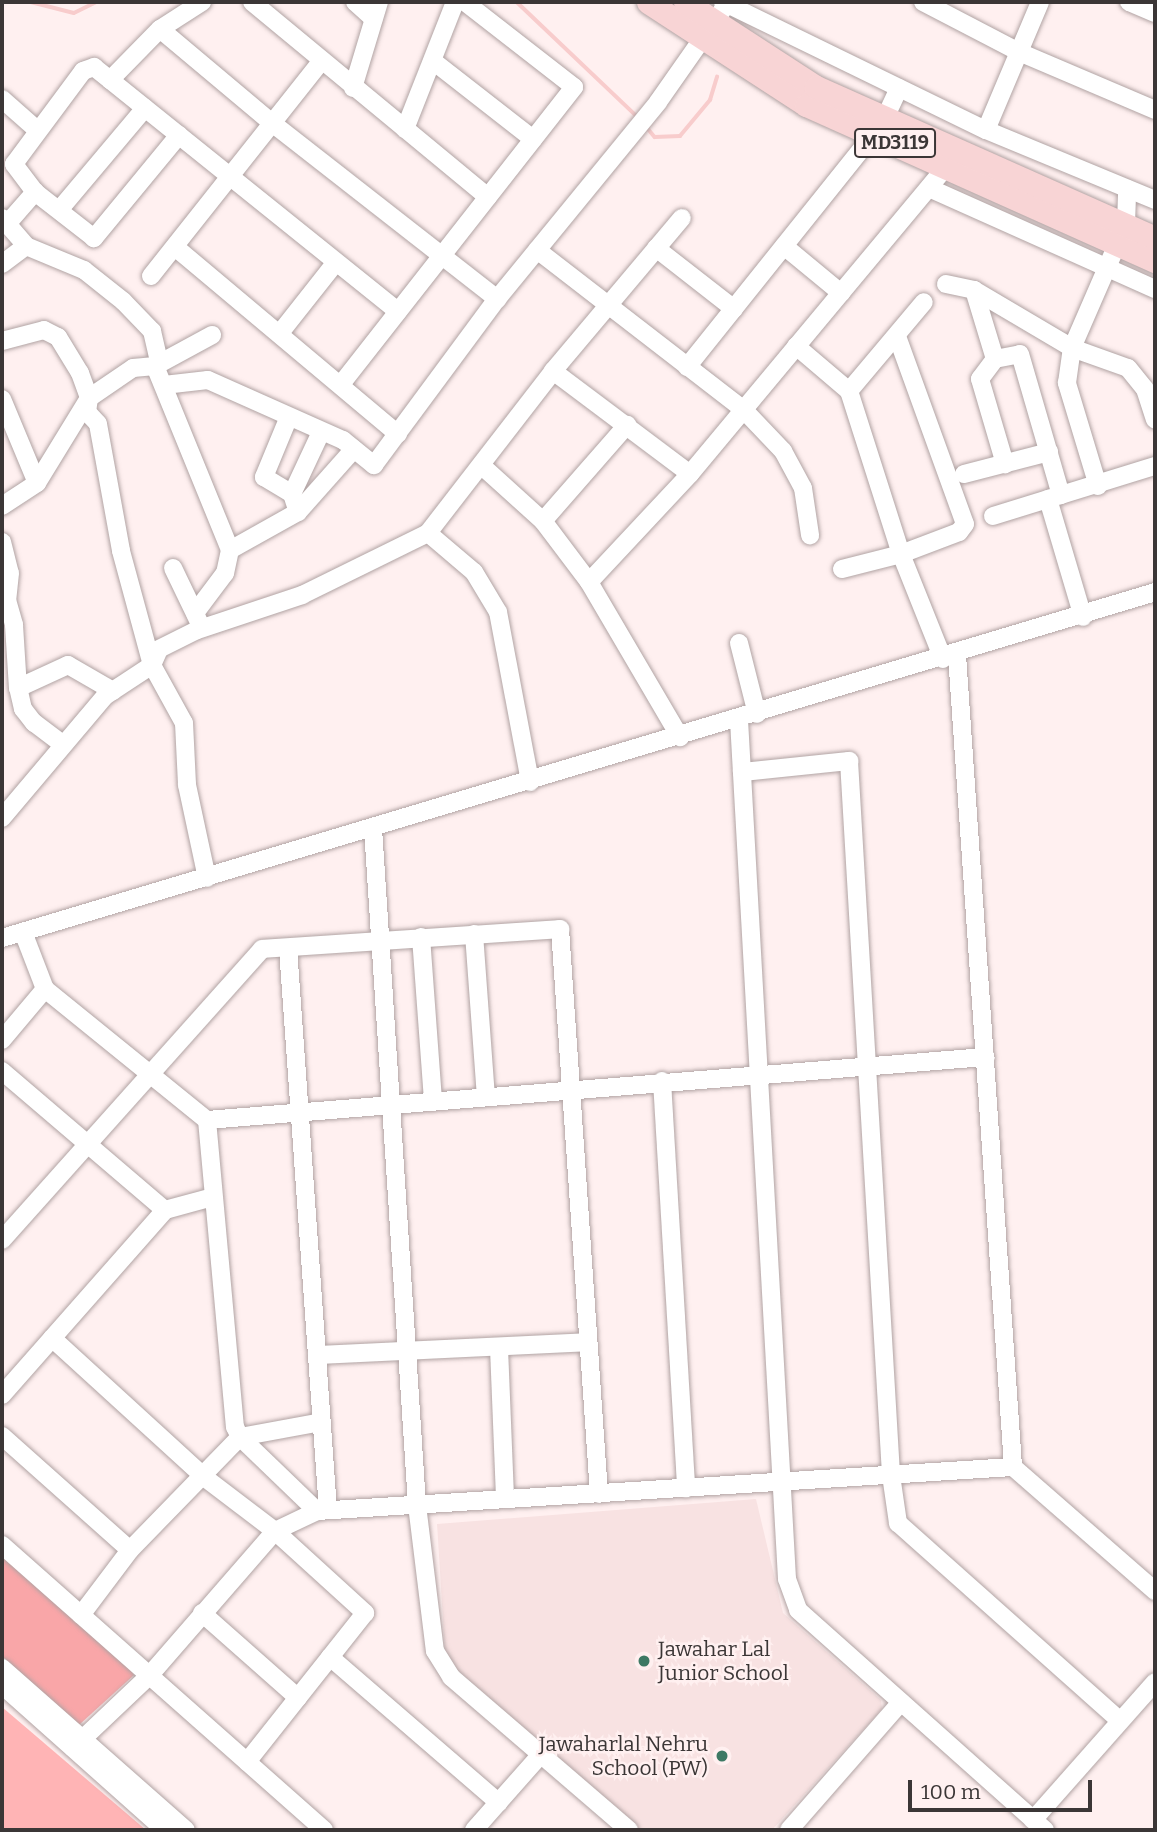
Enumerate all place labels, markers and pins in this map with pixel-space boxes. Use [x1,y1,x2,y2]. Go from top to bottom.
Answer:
place label: Jawahar Lal Junior School [658,1636,789,1686]
marker: Jawahar Lal Junior School [636,1653,652,1669]
place label: Jawaharlal Nehru School (PW) [539,1731,708,1781]
marker: Jawaharlal Nehru School (PW) [714,1748,730,1764]

